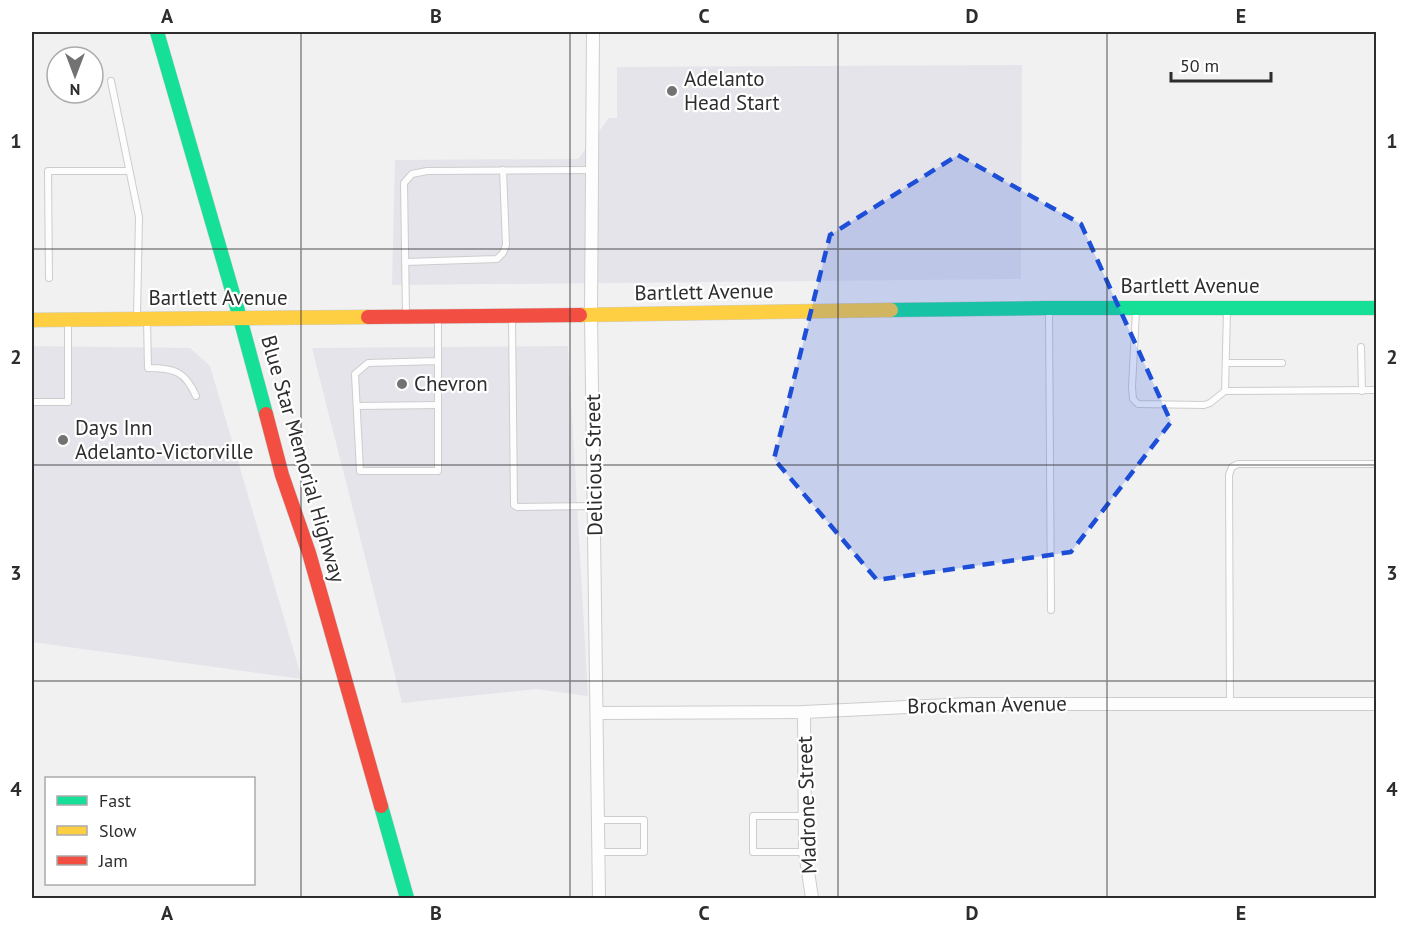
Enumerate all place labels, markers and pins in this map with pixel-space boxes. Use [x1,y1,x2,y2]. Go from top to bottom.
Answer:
place label: Adelanto Head Start [684,65,780,116]
marker: Adelanto Head Start [665,84,679,98]
place label: Chevron [414,370,488,397]
marker: Chevron [395,377,409,391]
place label: Days Inn Adelanto-Victorville [75,414,253,465]
marker: Days Inn Adelanto-Victorville [56,433,70,447]

